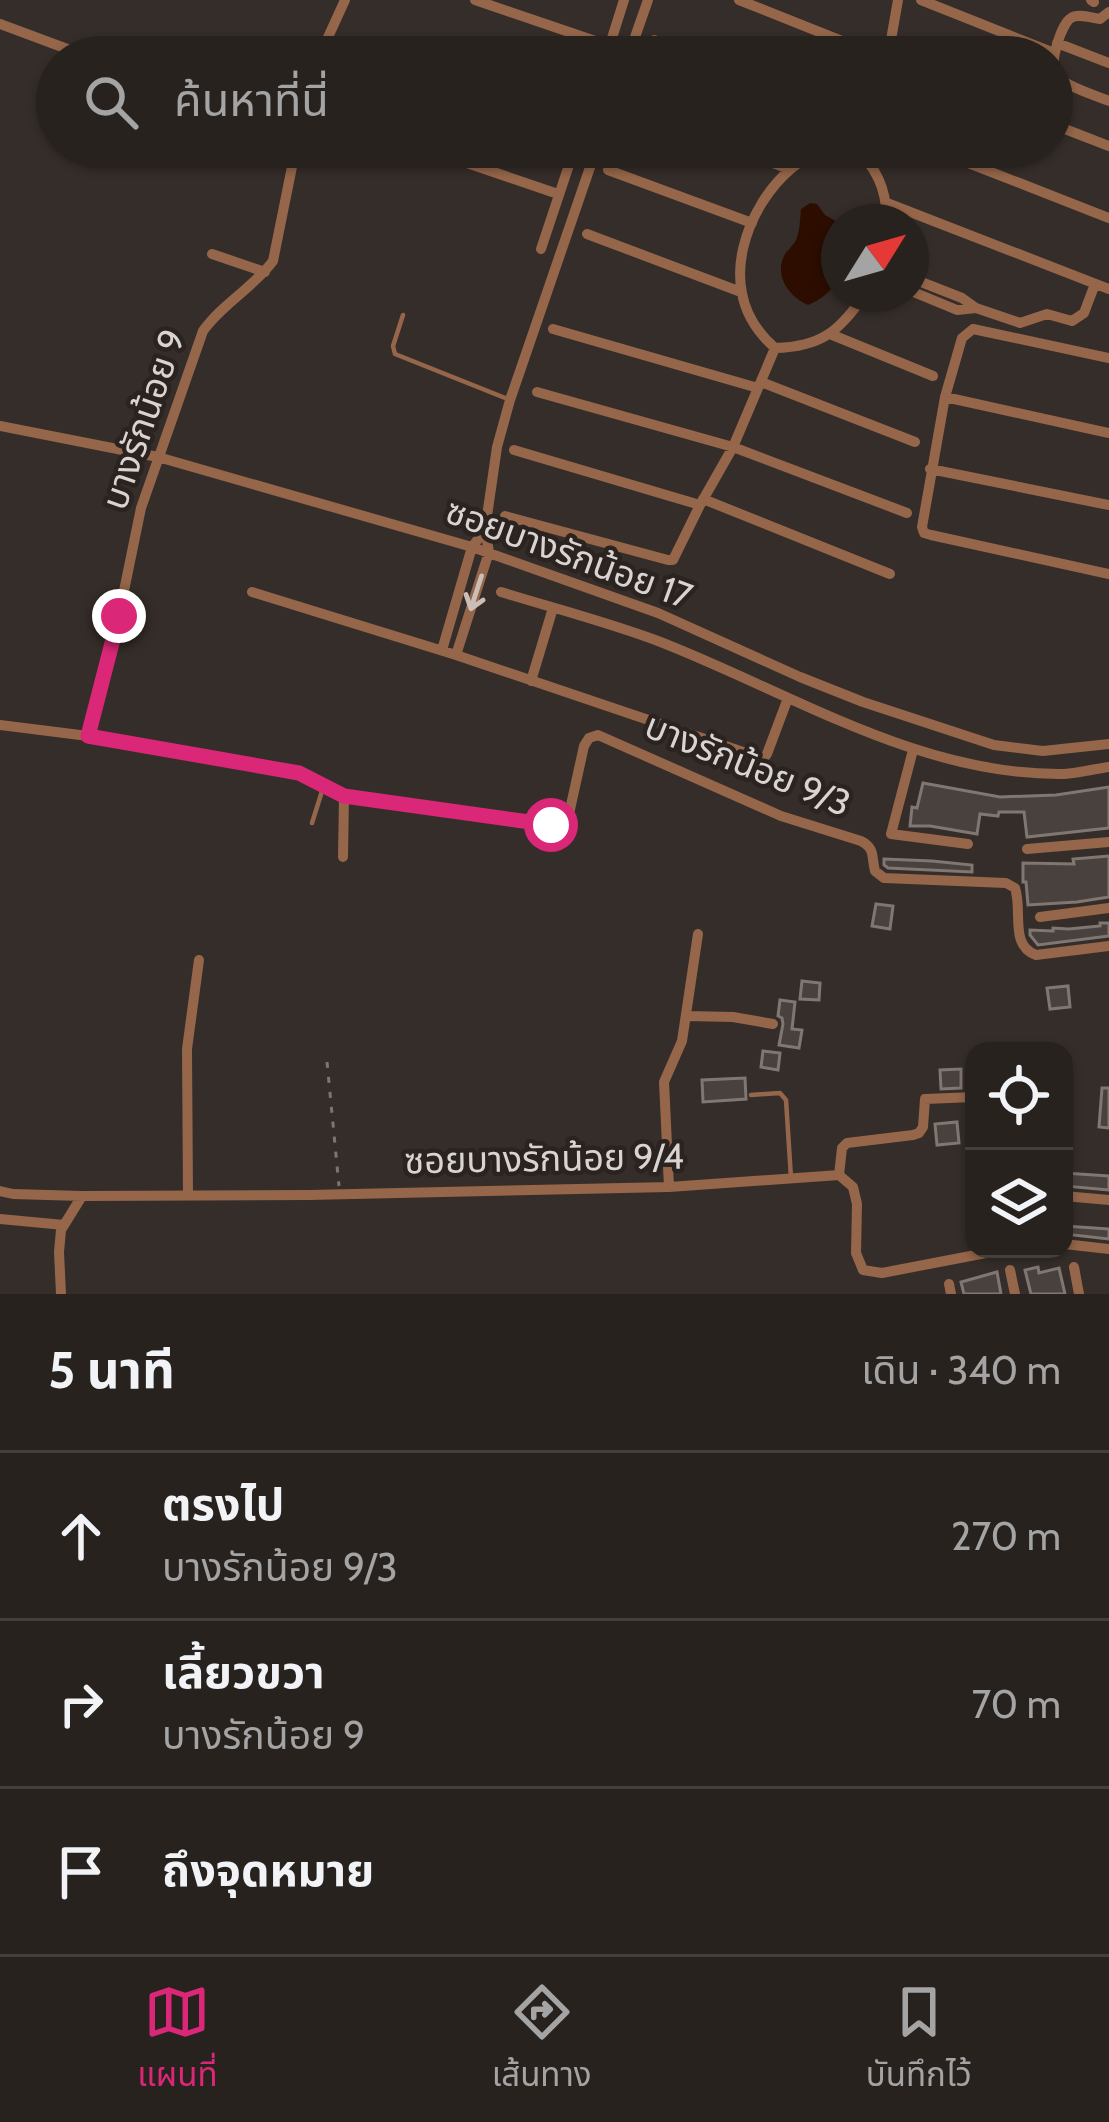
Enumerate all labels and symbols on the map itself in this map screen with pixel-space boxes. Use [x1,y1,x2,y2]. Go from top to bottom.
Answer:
north arrow [821,204,929,312]
street label: บางรักน้อย 9 [92,323,194,515]
street label: ซอยบางรักน้อย 17 [440,488,698,618]
one-way arrow [463,573,485,611]
route end [92,589,146,643]
street label: บางรักน้อย 9/3 [639,703,857,825]
route start [524,798,578,852]
street label: ซอยบางรักน้อย 9/4 [404,1134,684,1182]

